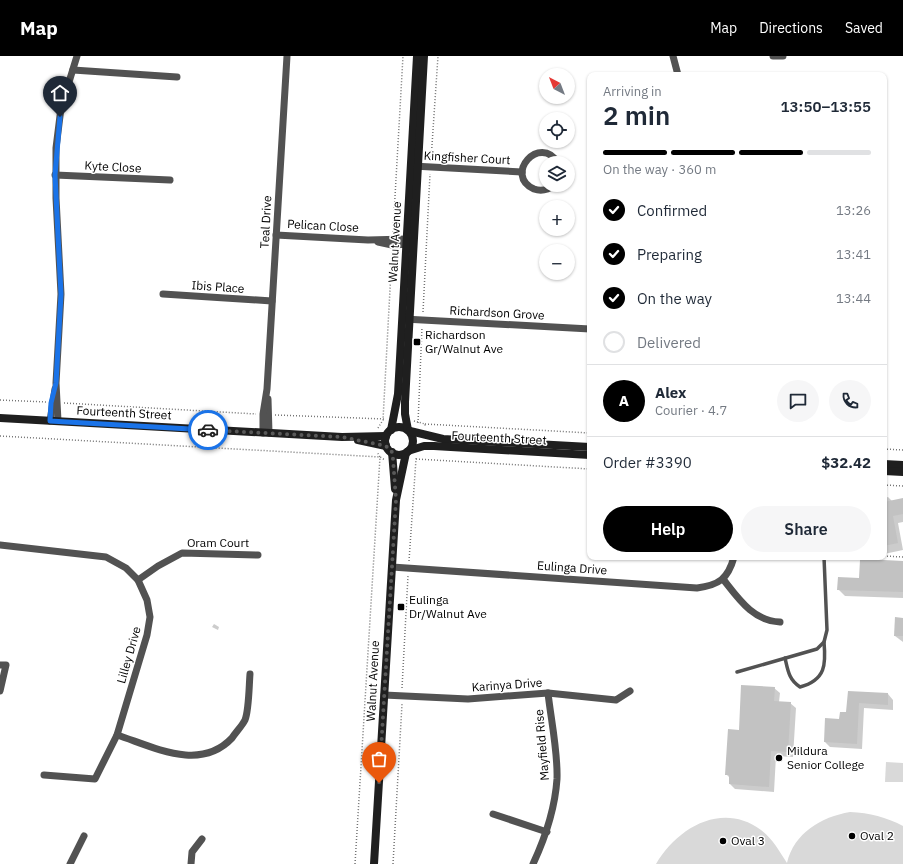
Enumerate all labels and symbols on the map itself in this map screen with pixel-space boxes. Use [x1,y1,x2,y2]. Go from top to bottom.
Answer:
north arrow [539,68,575,104]
pin [43,76,77,117]
street label: Kingfisher Court [423,148,511,167]
street label: Kyte Close [84,158,142,176]
street label: Teal Drive [257,195,274,249]
street label: Walnut Avenue [385,201,404,283]
street label: Pelican Close [287,216,360,235]
street label: Ibis Place [191,277,245,296]
street label: Richardson Grove [449,303,545,323]
place label: Richardson Gr/Walnut Ave [425,327,504,356]
marker: Richardson Gr/Walnut Ave [412,337,422,347]
street label: Fourteenth Street [76,403,172,422]
courier [188,410,228,450]
street label: Fourteenth Street [451,428,547,447]
street label: Oram Court [187,535,249,550]
street label: Eulinga Drive [536,558,608,577]
place label: Eulinga Dr/Walnut Ave [409,592,487,621]
marker: Eulinga Dr/Walnut Ave [396,602,406,612]
street label: Lilley Drive [113,624,144,685]
street label: Walnut Avenue [363,640,382,722]
street label: Karinya Drive [471,675,543,694]
street label: Mayfield Rise [531,708,552,781]
pin [362,742,396,783]
place label: Mildura Senior College [787,743,865,772]
marker: Mildura Senior College [774,753,784,763]
place label: Oval 2 [860,828,894,843]
marker: Oval 2 [847,831,857,841]
place label: Oval 3 [731,833,765,848]
marker: Oval 3 [718,836,728,846]

